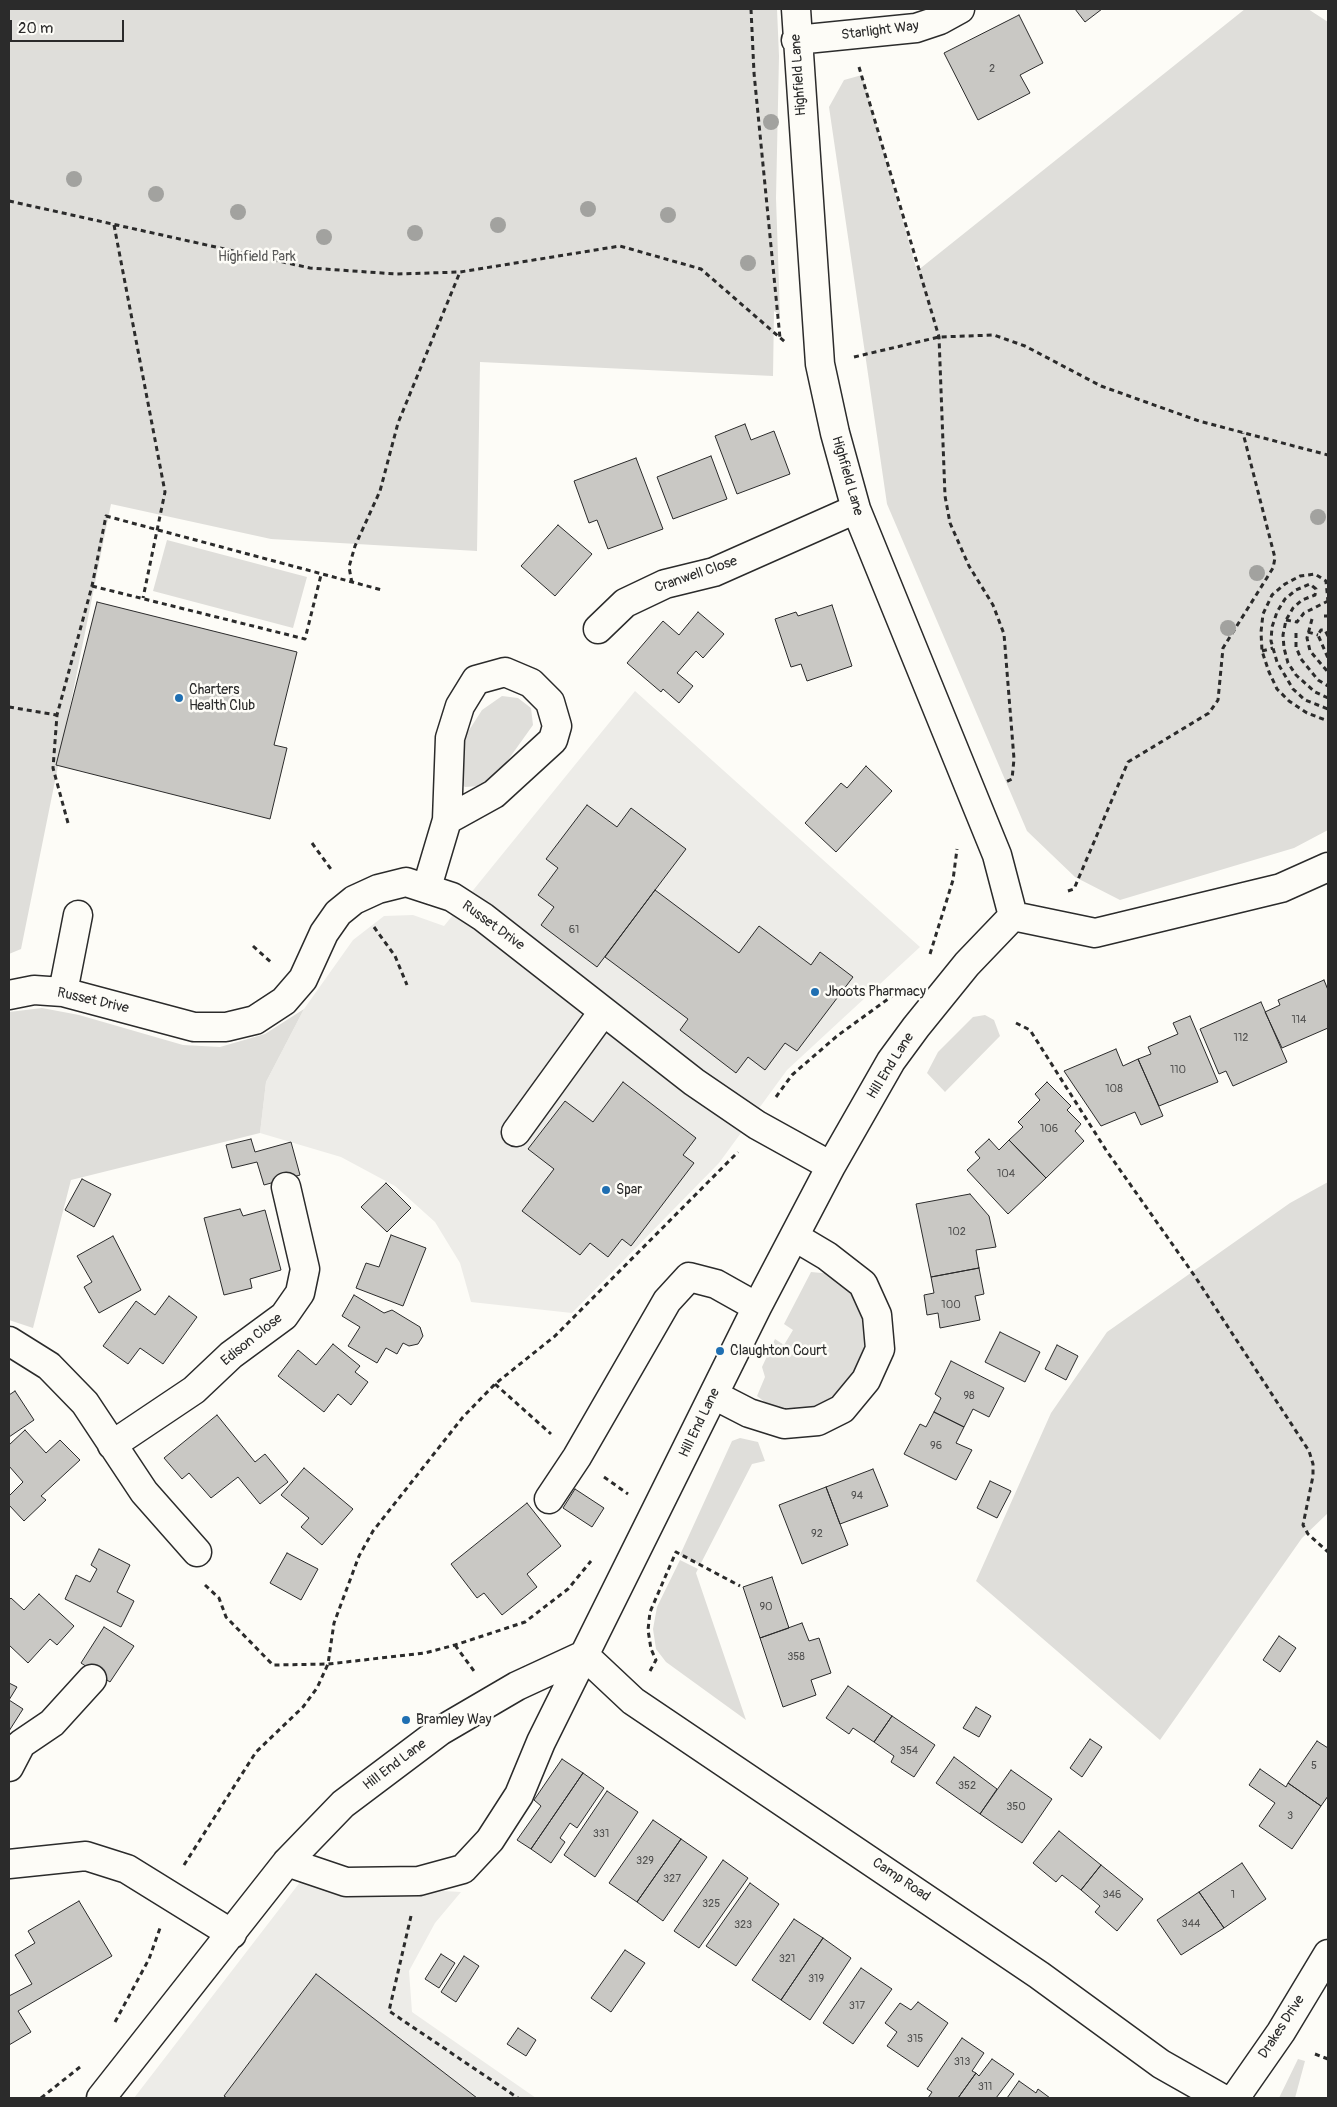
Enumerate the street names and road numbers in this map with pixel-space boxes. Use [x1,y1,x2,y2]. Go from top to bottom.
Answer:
street label: Starlight Way [840,18,920,44]
street label: Highfield Lane [788,33,810,117]
street label: Highfield Lane [828,434,866,518]
street label: Cranwell Close [652,553,740,597]
street label: Russet Drive [458,898,528,954]
street label: Russet Drive [55,985,131,1017]
street label: Hill End Lane [864,1030,918,1102]
street label: Edison Close [218,1310,286,1370]
street label: Hill End Lane [676,1386,724,1460]
street label: Hill End Lane [360,1736,430,1794]
street label: Camp Road [869,1855,933,1905]
street label: Drakes Drive [1255,1992,1309,2062]

